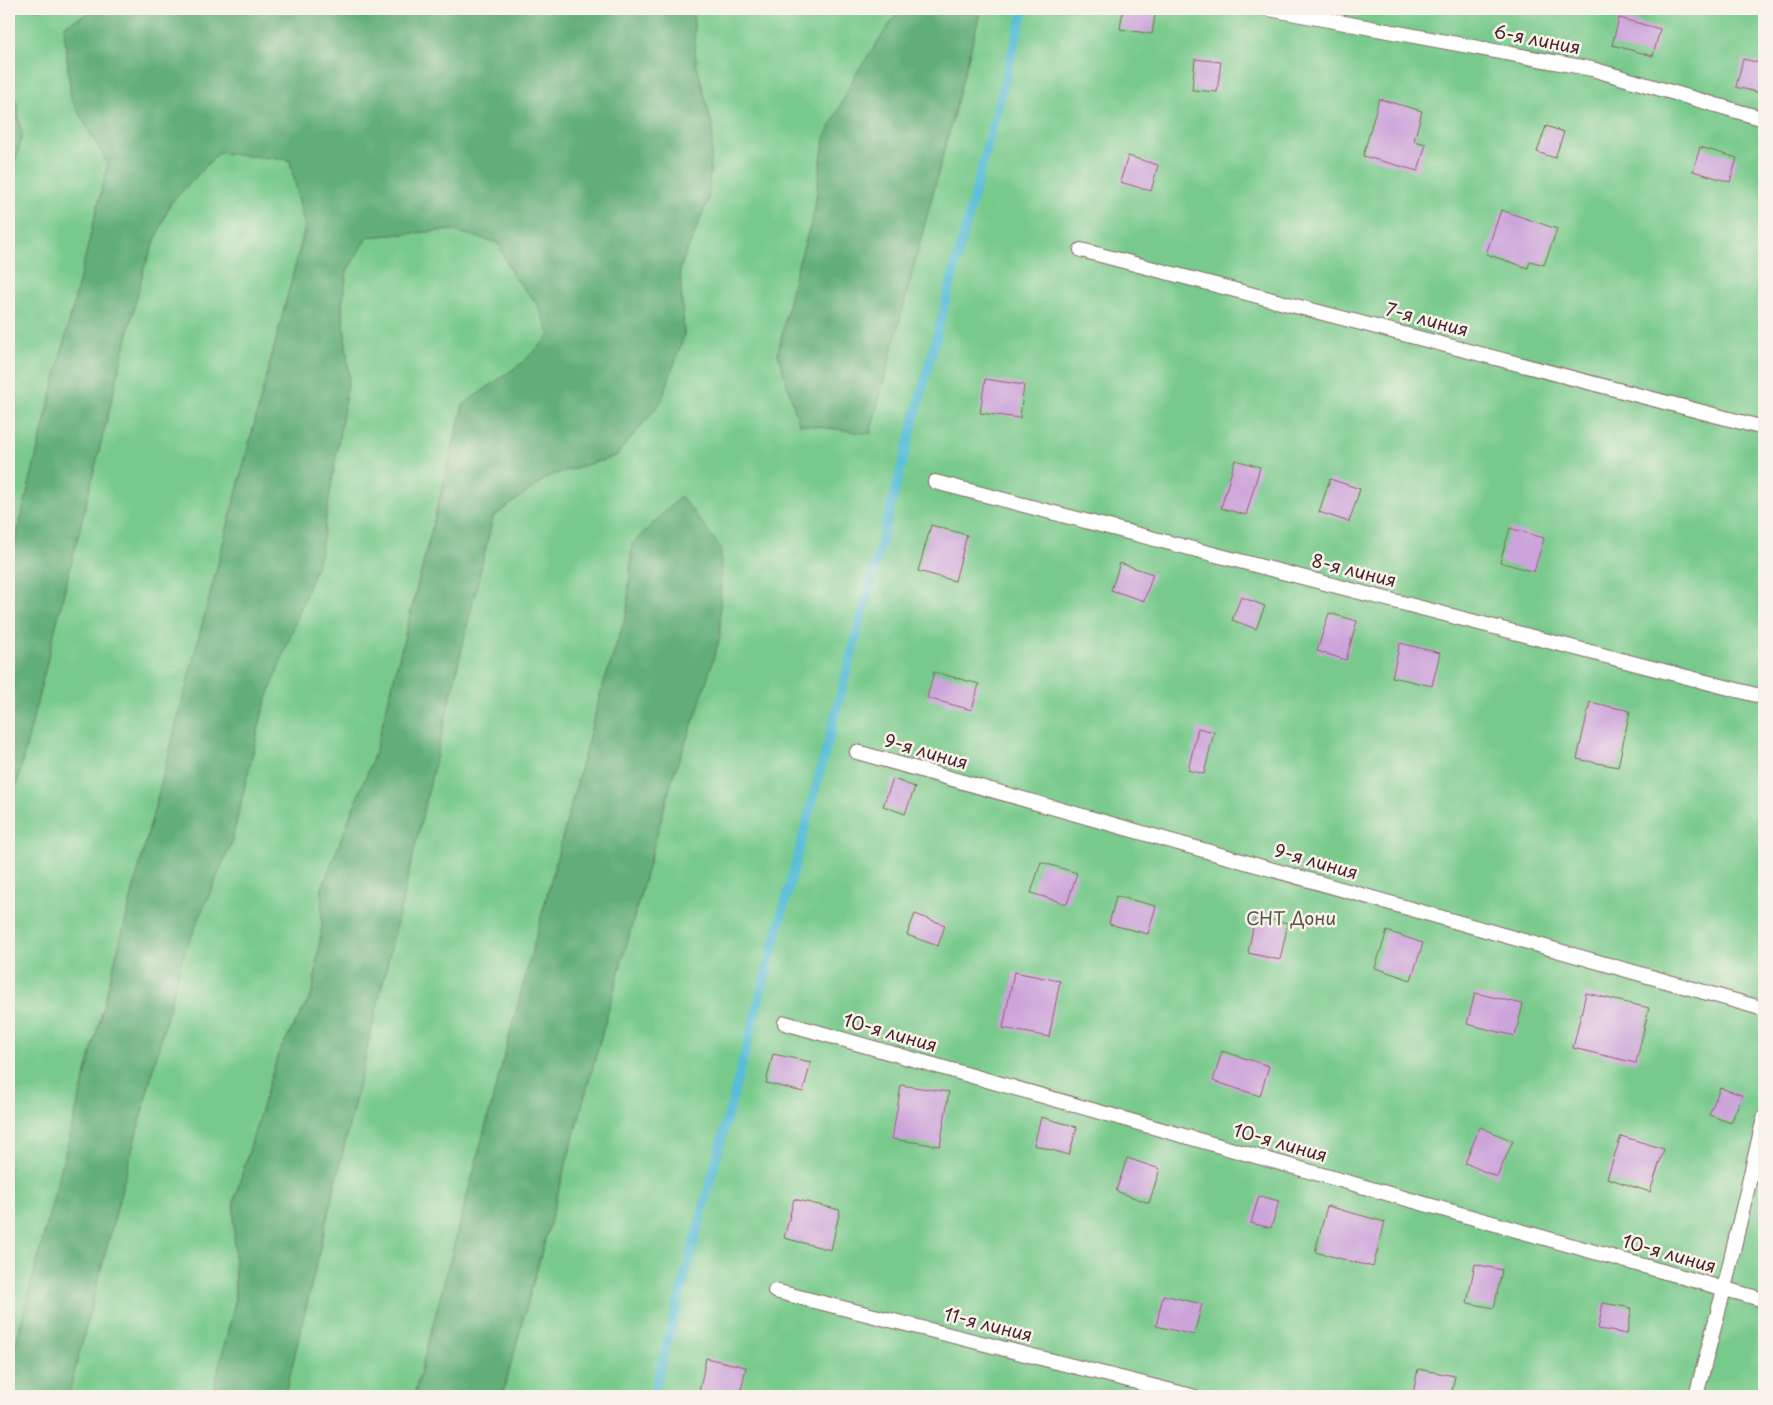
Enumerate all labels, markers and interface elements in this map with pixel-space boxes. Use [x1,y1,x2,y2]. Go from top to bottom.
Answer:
street label: 6-я линия [1492,17,1583,60]
street label: 7-я линия [1383,295,1472,343]
street label: 8-я линия [1309,546,1400,593]
street label: 9-я линия [881,726,971,775]
street label: 9-я линия [1271,836,1361,885]
park label: СНТ Дони [1246,904,1336,931]
street label: 10-я линия [840,1005,941,1058]
street label: 10-я линия [1230,1115,1331,1168]
street label: 10-я линия [1619,1226,1720,1279]
street label: 11-я линия [941,1300,1036,1348]

